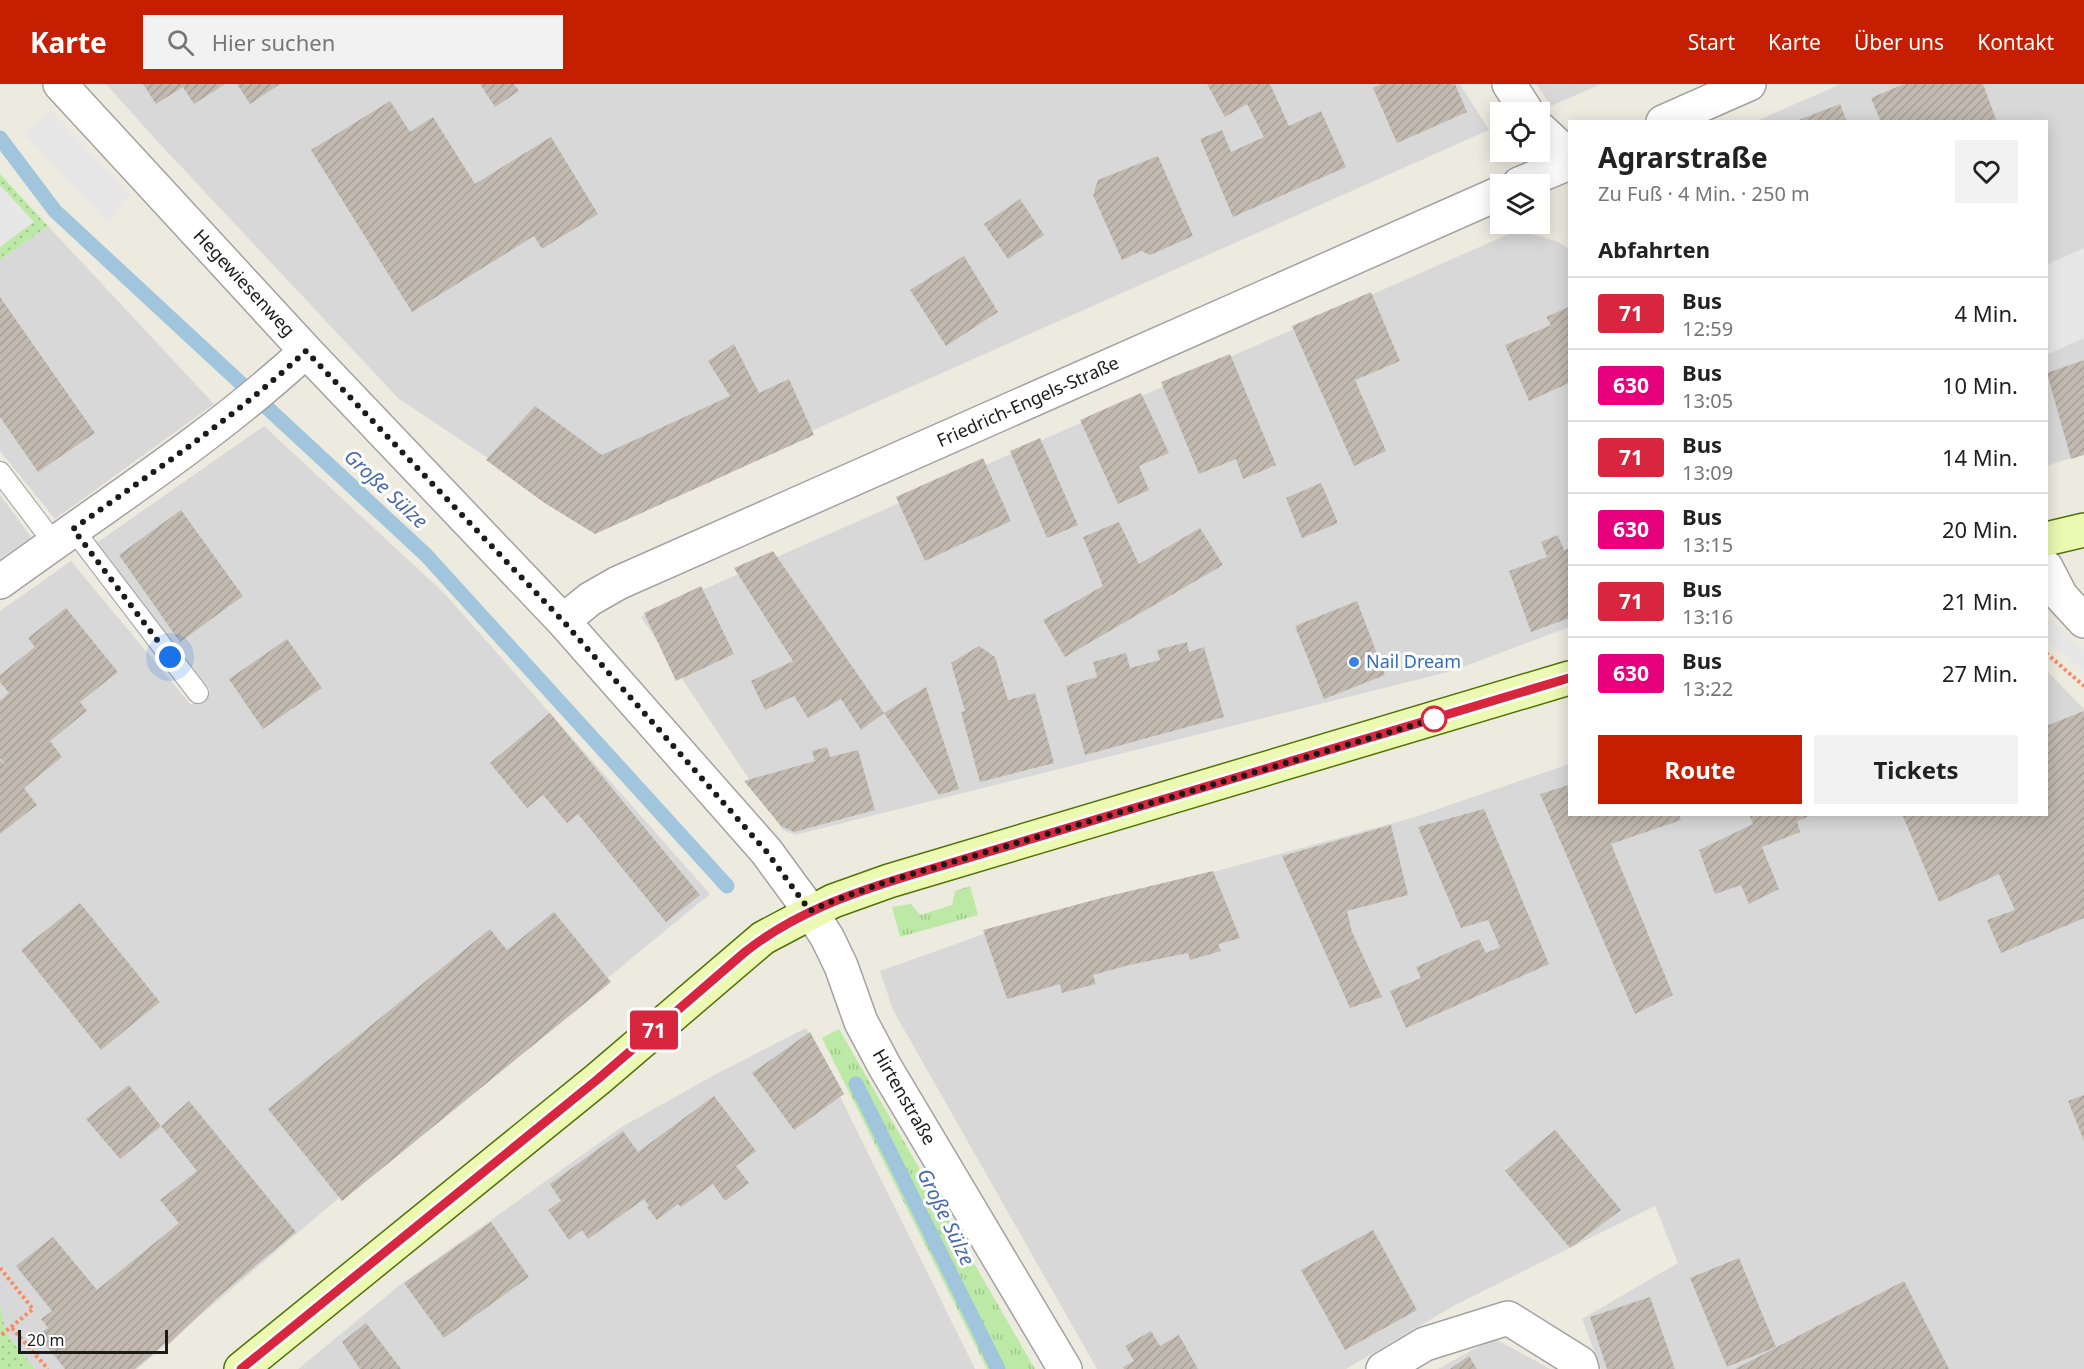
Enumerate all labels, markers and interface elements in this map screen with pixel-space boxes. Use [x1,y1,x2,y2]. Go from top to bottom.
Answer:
search box [143,15,563,69]
text: Karte [30,23,107,61]
icon: search [164,26,197,59]
text: Hier suchen [212,27,335,57]
text: Start [1688,28,1735,56]
text: Karte [1768,28,1821,56]
text: Über uns [1854,28,1944,56]
text: Kontakt [1977,28,2054,56]
map controls [1490,102,1550,234]
button: locate [1490,102,1550,162]
text: Agrarstraße [1598,138,1768,176]
button: heart [1955,140,2018,203]
button: layers [1490,174,1550,234]
text: Zu Fuß · 4 Min. · 250 m [1598,180,1810,207]
street label: Hegewiesenweg [189,223,301,341]
text: Abfahrten [1598,234,1710,264]
text: Bus [1682,285,1722,315]
text: 4 Min. [1955,298,2018,328]
text: 71 [1619,299,1643,327]
text: 12:59 [1682,315,1733,342]
street label: Friedrich-Engels-Straße [933,350,1122,452]
text: Bus [1682,357,1722,387]
text: 10 Min. [1942,370,2018,400]
text: 630 [1613,371,1649,399]
text: 13:05 [1682,387,1733,414]
text: Bus [1682,429,1722,459]
text: 14 Min. [1942,442,2018,472]
water label: Große Sülze [339,443,434,534]
text: 71 [1619,443,1643,471]
text: 13:09 [1682,459,1733,486]
text: Bus [1682,501,1722,531]
text: 20 Min. [1942,514,2018,544]
text: 630 [1613,515,1649,543]
text: 13:15 [1682,531,1733,558]
text: Bus [1682,573,1722,603]
text: 21 Min. [1942,586,2018,616]
text: 71 [1619,587,1643,615]
text: 13:16 [1682,603,1733,630]
your location [155,642,185,672]
text: Bus [1682,645,1722,675]
place label: Nail Dream [1366,649,1461,673]
marker: Nail Dream [1347,655,1361,669]
text: 27 Min. [1942,658,2018,688]
text: 630 [1613,659,1649,687]
text: 13:22 [1682,675,1733,702]
unlabelled marker [1421,706,1447,732]
button: Route [1598,735,1802,804]
button: Tickets [1814,735,2018,804]
line badge: 71 [627,1010,681,1050]
text: 71 [642,1016,666,1044]
street label: Hirtenstraße [868,1044,942,1149]
water label: Große Sülze [911,1164,982,1270]
scale bar [18,1327,168,1354]
text: 20 m [27,1329,64,1351]

